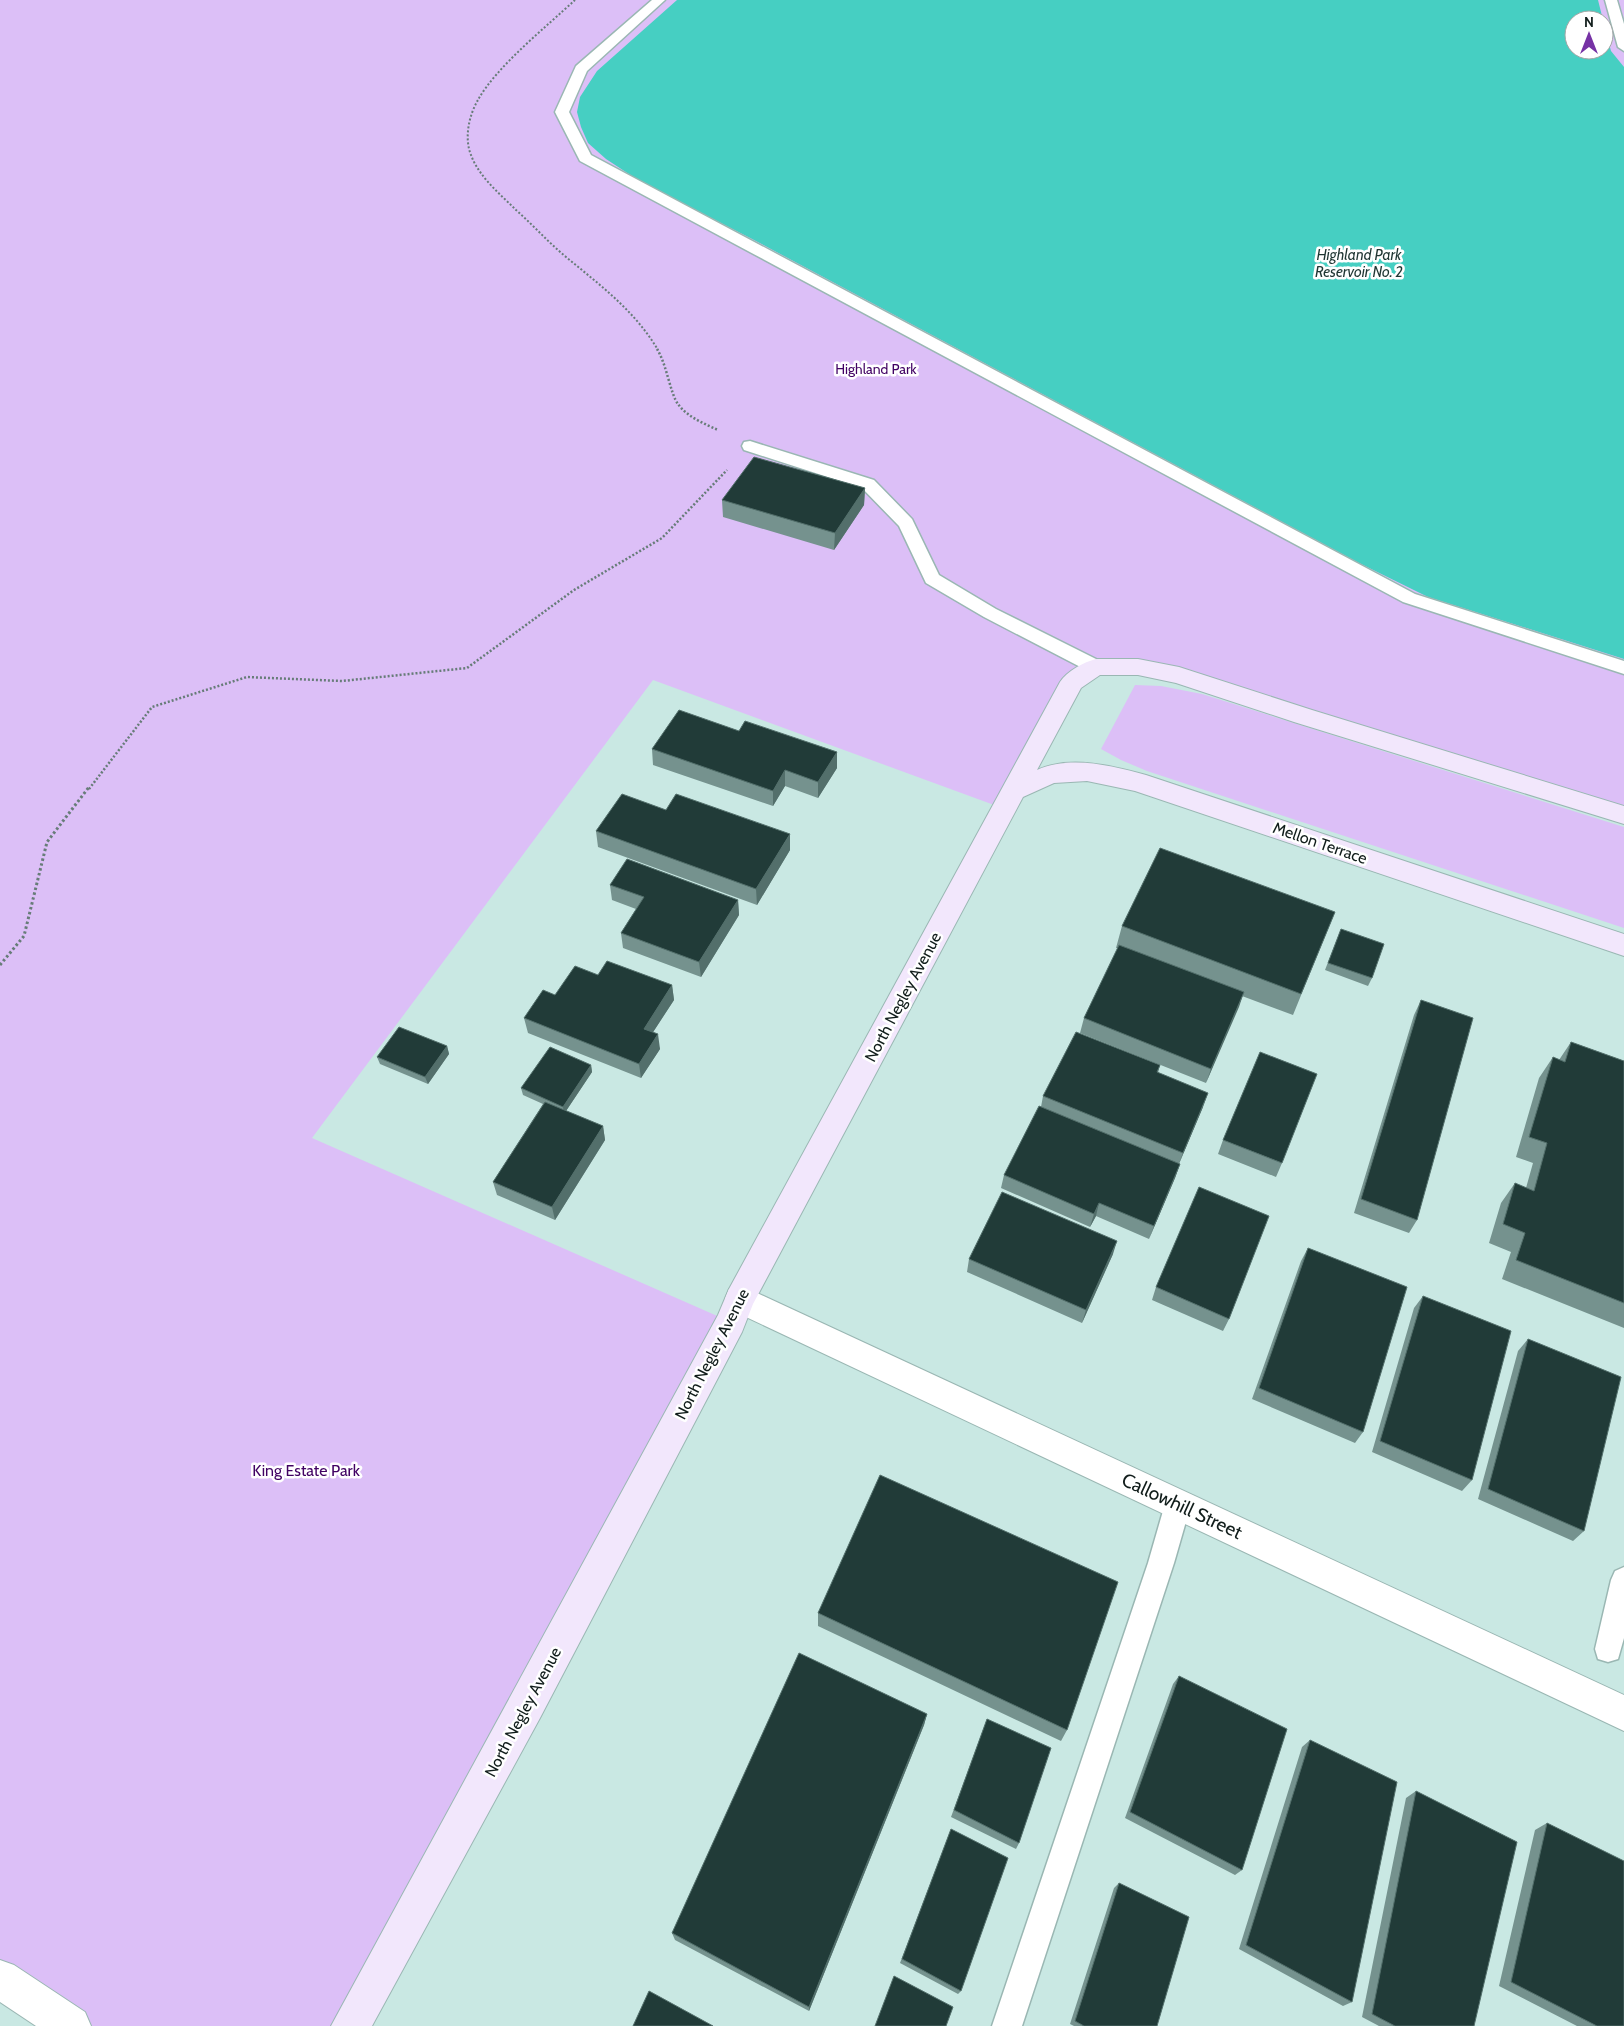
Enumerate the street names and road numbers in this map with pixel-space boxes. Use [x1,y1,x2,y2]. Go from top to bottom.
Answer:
street label: Mellon Terrace [1270,818,1370,868]
street label: North Negley Avenue [861,929,945,1065]
street label: North Negley Avenue [671,1286,753,1422]
street label: Callowhill Street [1118,1468,1246,1544]
street label: North Negley Avenue [481,1644,565,1780]

